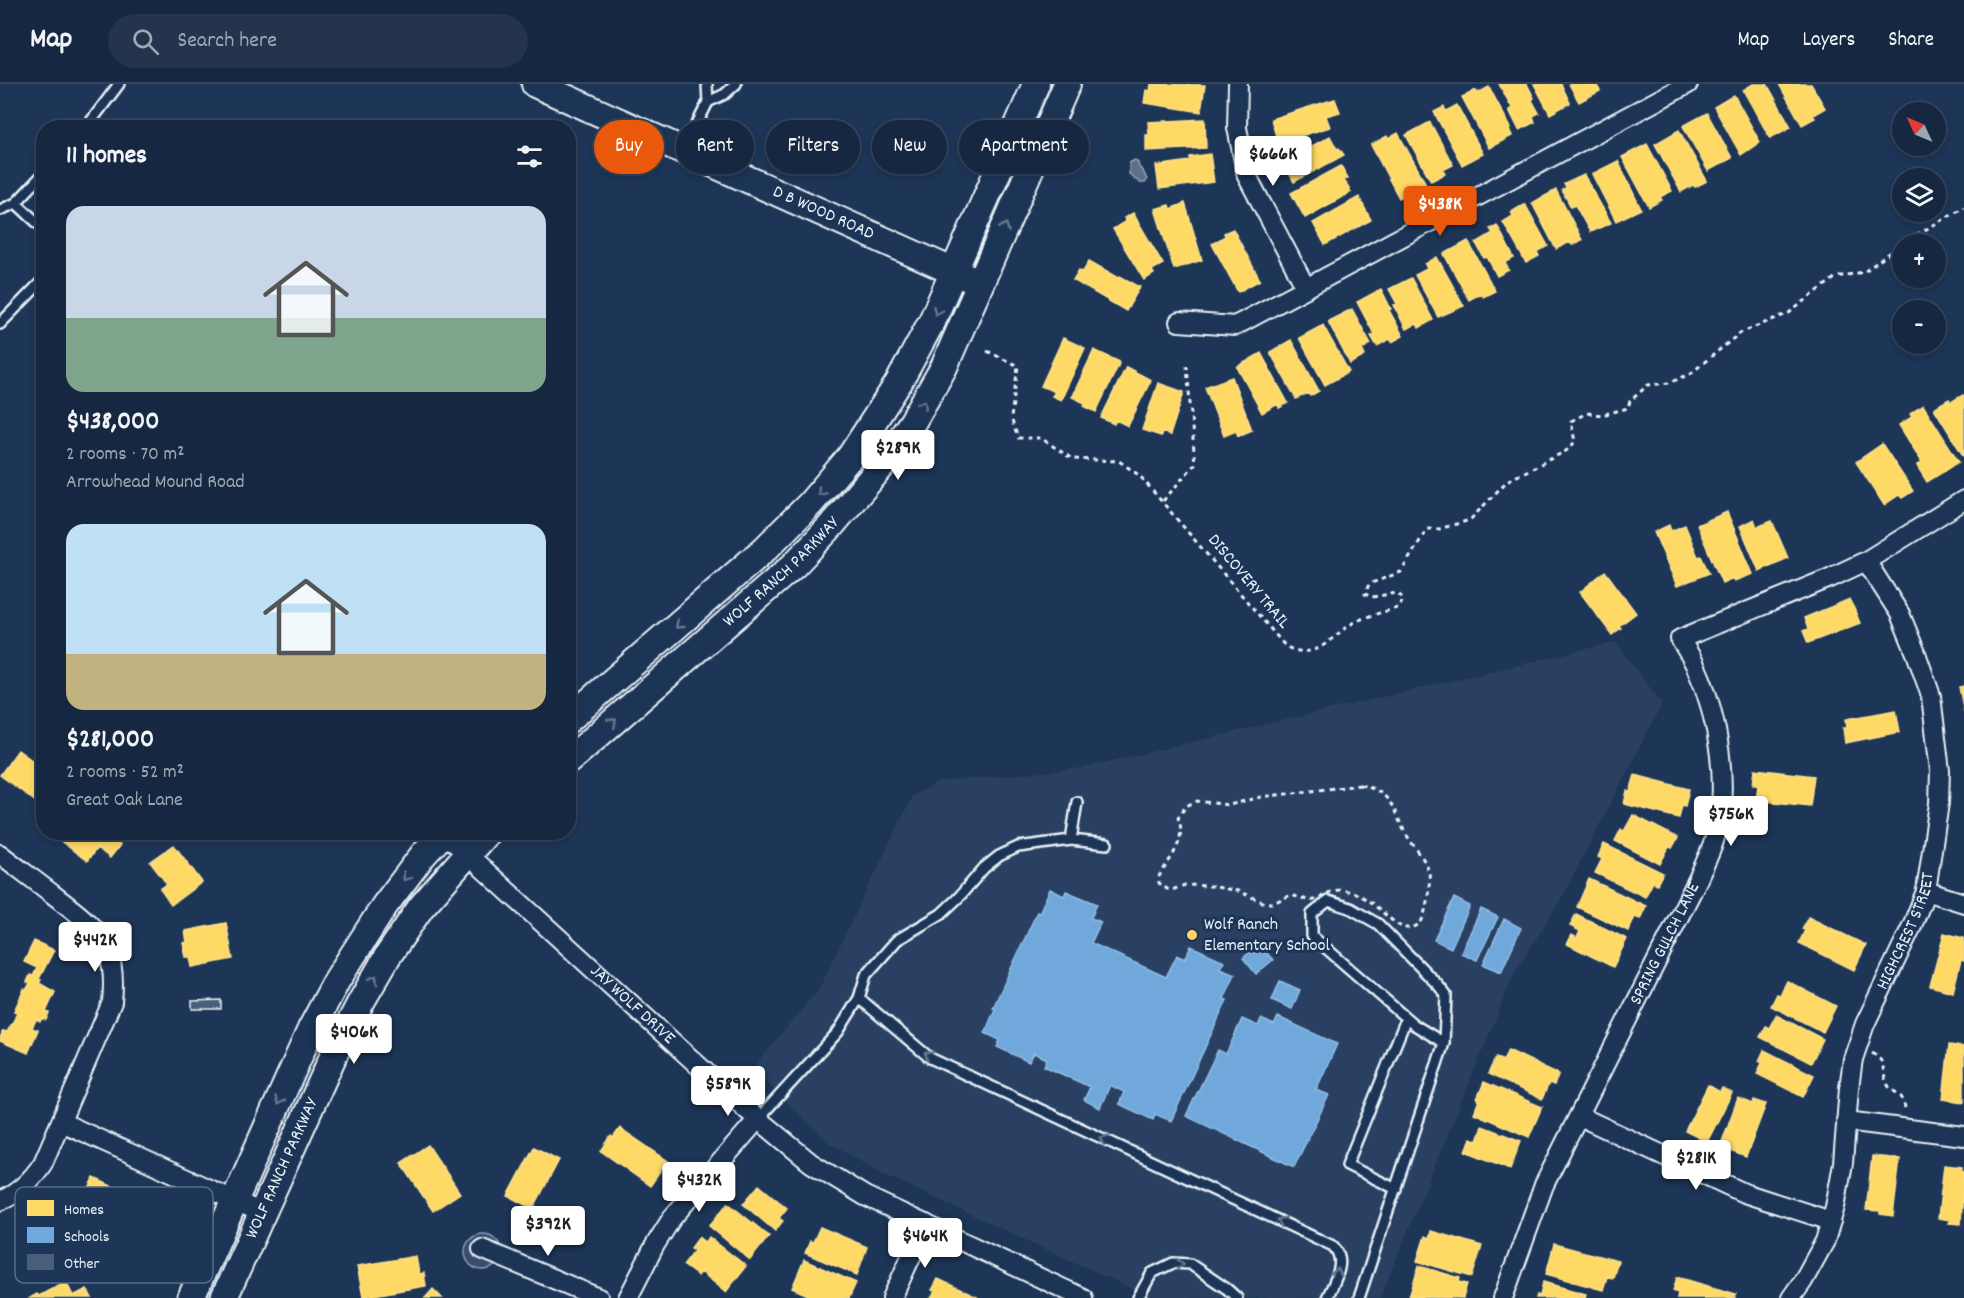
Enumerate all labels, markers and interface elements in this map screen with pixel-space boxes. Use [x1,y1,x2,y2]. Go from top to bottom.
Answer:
search box [108,14,528,68]
text: Map [30,21,72,61]
icon: search [129,25,162,58]
text: Search here [177,26,277,57]
text: Map [1738,26,1769,56]
text: Layers [1802,26,1855,56]
text: Share [1888,26,1934,56]
north arrow [1892,102,1946,156]
map controls [1892,102,1946,354]
chip: Buy [594,120,664,174]
chip: Rent [676,120,754,174]
chip: Filters [766,120,860,174]
chip: New [872,120,947,174]
chip: Apartment [959,120,1089,174]
pin: $666K [1231,136,1315,187]
text: 11 homes [66,138,147,175]
icon: filters [513,140,546,173]
text: $666K [1249,141,1297,169]
button: layers [1892,168,1946,222]
street label: D B WOOD ROAD [769,180,878,247]
pin: $438K [1398,186,1482,237]
text: $438K [1418,191,1462,219]
one-way arrow [998,223,1010,234]
button: + [1892,234,1946,288]
icon: home [252,245,360,353]
button: − [1892,300,1946,354]
one-way arrow [932,304,944,315]
one-way arrow [916,400,928,410]
text: $438,000 [66,404,159,441]
pin: $289K [856,430,940,481]
text: $289K [875,435,921,463]
text: 2 rooms · 70 m² [66,441,185,469]
text: Arrowhead Mound Road [66,469,245,497]
one-way arrow [817,485,828,496]
street label: WOLF RANCH PARKWAY [718,511,847,634]
street label: DISCOVERY TRAIL [1201,529,1296,635]
icon: home [252,563,360,671]
one-way arrow [675,618,686,629]
one-way arrow [606,719,617,730]
text: $281,000 [66,722,154,759]
text: 2 rooms · 52 m² [66,759,184,787]
text: Great Oak Lane [66,787,183,815]
pin: $756K [1689,796,1773,847]
text: $756K [1708,801,1754,829]
one-way arrow [403,870,414,881]
street label: HIGHCREST STREET [1871,871,1941,994]
street label: SPRING GULCH LANE [1624,878,1707,1010]
place label: Wolf Ranch Elementary School [1204,913,1331,959]
pin: $442K [53,922,137,973]
text: $442K [73,927,117,955]
marker: Wolf Ranch Elementary School [1185,928,1199,942]
street label: JAY WOLF DRIVE [584,959,680,1051]
one-way arrow [366,975,378,985]
pin: $406K [312,1014,396,1065]
text: $406K [330,1019,378,1047]
one-way arrow [924,1051,935,1062]
pin: $589K [686,1066,770,1117]
text: $589K [705,1071,751,1099]
street label: WOLF RANCH PARKWAY [240,1093,326,1243]
one-way arrow [275,1094,287,1105]
one-way arrow [1099,1134,1110,1146]
pin: $281K [1654,1140,1738,1191]
text: $281K [1676,1145,1716,1173]
pin: $432K [657,1162,741,1213]
text: $432K [676,1167,722,1195]
legend [15,1187,213,1283]
text: Homes [64,1199,104,1222]
pin: $392K [506,1206,590,1257]
text: $392K [525,1211,571,1239]
one-way arrow [1276,1216,1287,1228]
pin: $464K [883,1218,967,1269]
text: $464K [902,1223,948,1251]
text: Schools [64,1226,110,1249]
text: Other [64,1253,99,1276]
one-way arrow [1175,1258,1184,1270]
one-way arrow [1330,1267,1343,1277]

